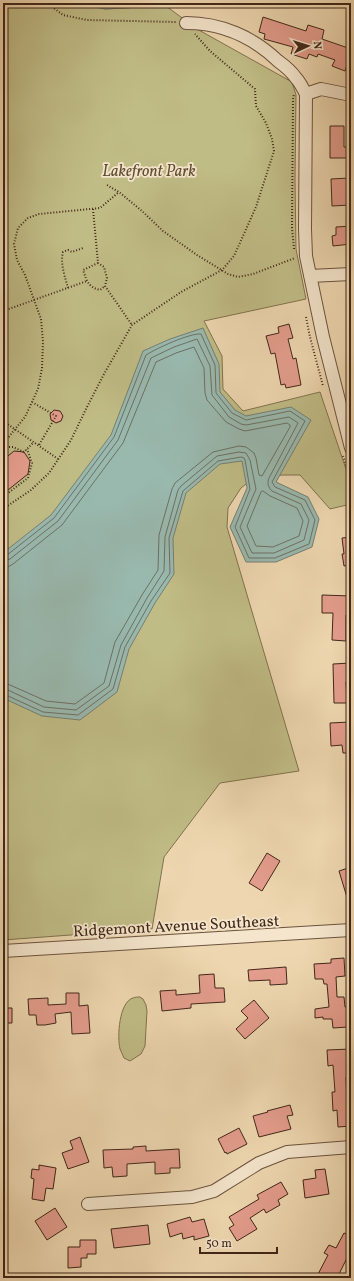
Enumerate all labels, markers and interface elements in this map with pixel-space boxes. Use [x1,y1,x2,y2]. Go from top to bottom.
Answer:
north arrow [288,26,328,66]
text: N [309,41,324,50]
park label: Lakefront Park [102,161,196,183]
street label: Ridgemont Avenue Southeast [72,911,280,943]
scale bar [200,1229,277,1255]
text: 50 m [206,1236,232,1252]

